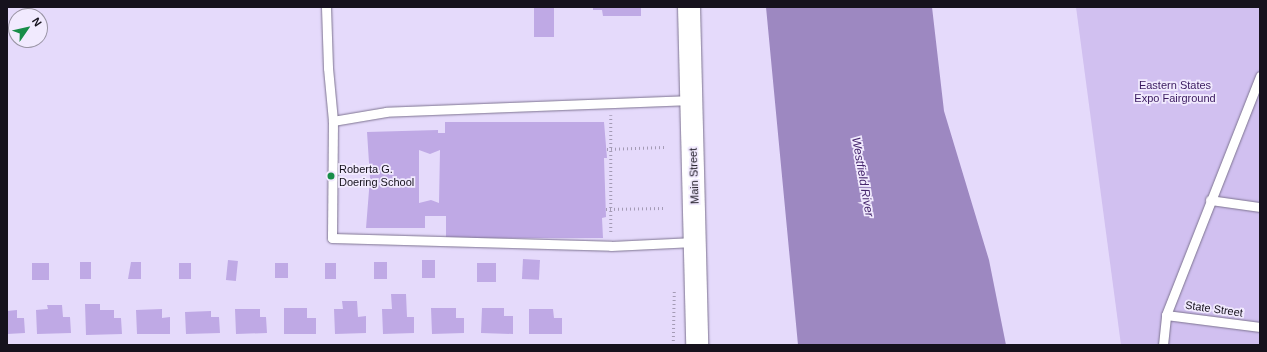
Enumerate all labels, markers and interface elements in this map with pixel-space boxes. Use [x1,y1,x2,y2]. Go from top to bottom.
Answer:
north arrow [8,8,48,48]
text: N [30,15,44,28]
park label: Eastern States Expo Fairground [1134,79,1216,105]
water label: Westfield River [848,136,876,218]
street label: Main Street [686,148,702,204]
place label: Roberta G. Doering School [339,163,414,189]
marker: Roberta G. Doering School [326,171,336,181]
street label: State Street [1184,298,1244,320]

